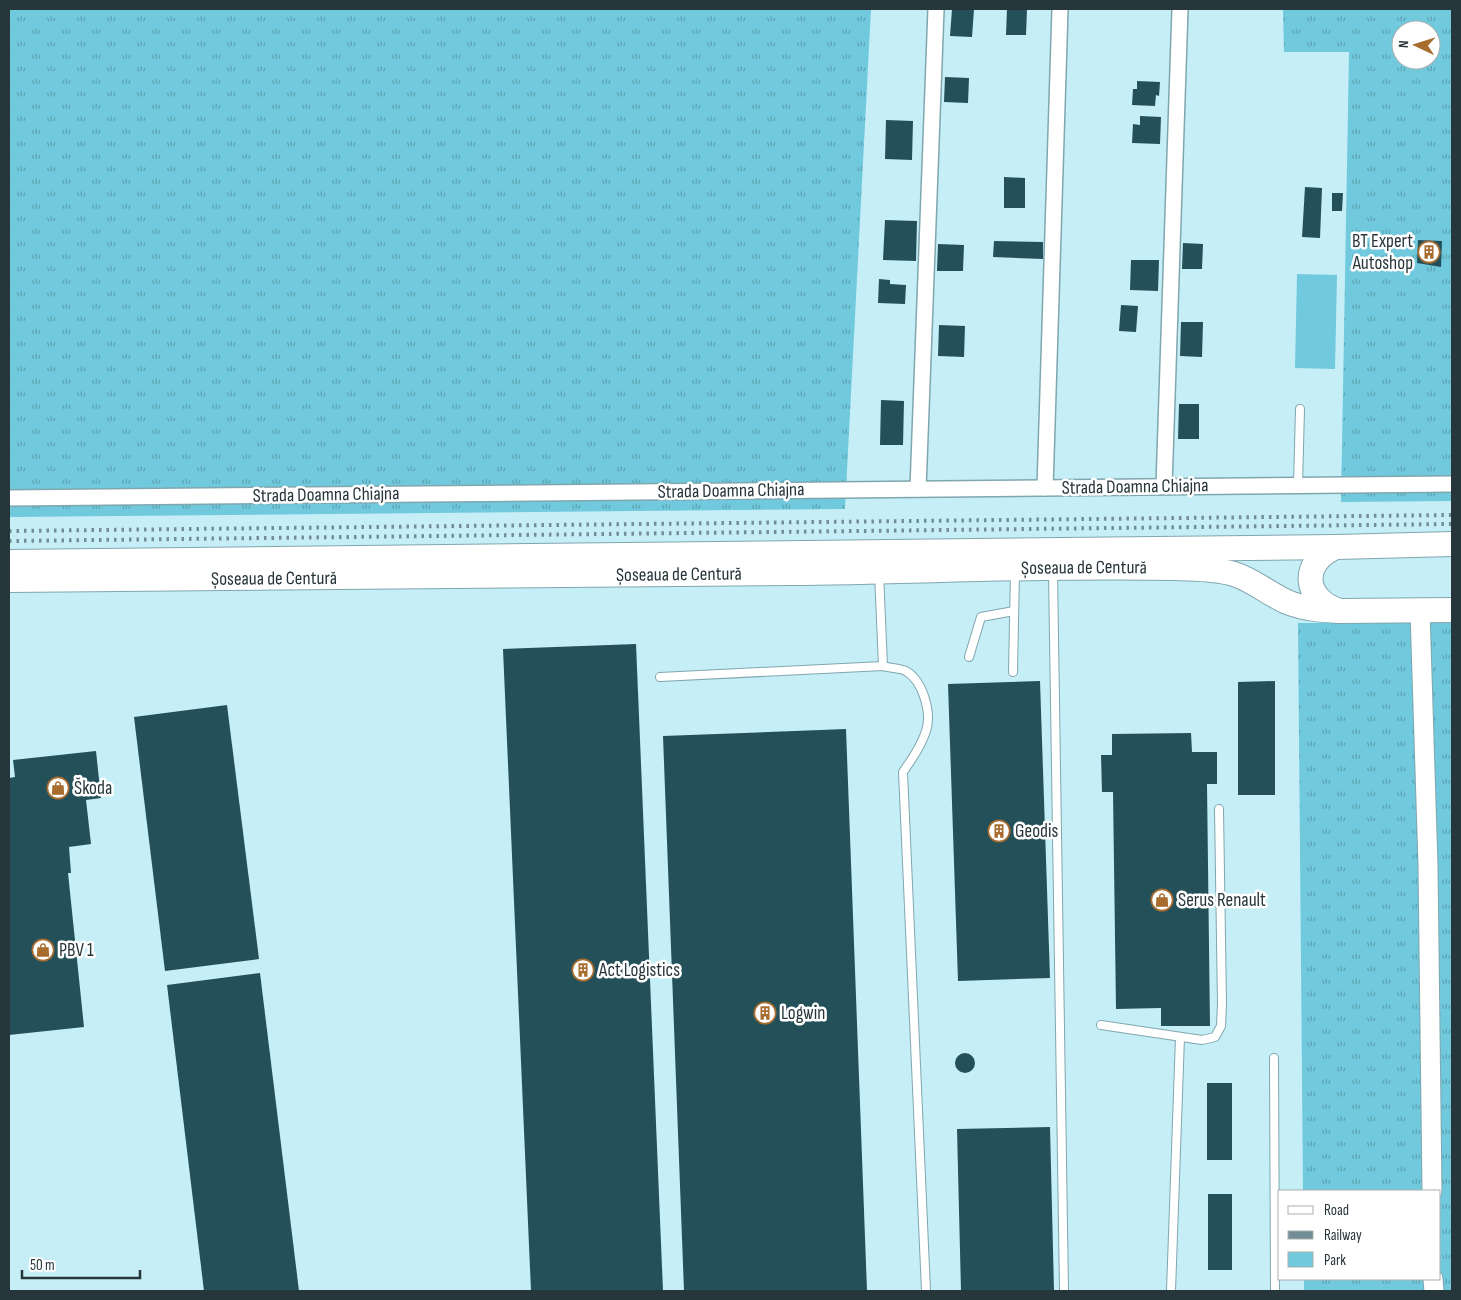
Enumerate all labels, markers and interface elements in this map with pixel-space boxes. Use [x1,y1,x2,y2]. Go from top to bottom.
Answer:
north arrow [1391,20,1441,70]
text: N [1395,40,1412,48]
place label: BT Expert Autoshop [1352,230,1413,275]
building icon: BT Expert Autoshop [1417,240,1441,264]
street label: Strada Doamna Chiajna [1061,474,1209,500]
street label: Strada Doamna Chiajna [657,478,805,504]
street label: Strada Doamna Chiajna [252,482,400,508]
street label: Șoseaua de Centură [1021,556,1147,580]
street label: Șoseaua de Centură [616,562,742,586]
street label: Șoseaua de Centură [211,566,337,590]
shop icon: Škoda [46,776,70,800]
place label: Škoda [74,777,112,800]
building icon: Geodis [987,819,1011,843]
place label: Geodis [1015,820,1058,843]
shop icon: Serus Renault [1150,888,1174,912]
place label: Serus Renault [1178,889,1266,912]
shop icon: PBV 1 [31,938,55,962]
place label: PBV 1 [59,939,94,962]
building icon: Act Logistics [571,958,595,982]
place label: Act Logistics [598,959,680,982]
building icon: Logwin [753,1001,777,1025]
place label: Logwin [781,1002,825,1025]
legend [1278,1190,1441,1280]
text: Road [1324,1201,1349,1220]
text: Railway [1324,1226,1362,1245]
scale bar [22,1248,140,1280]
text: Park [1324,1251,1346,1270]
text: 50 m [30,1256,55,1275]

